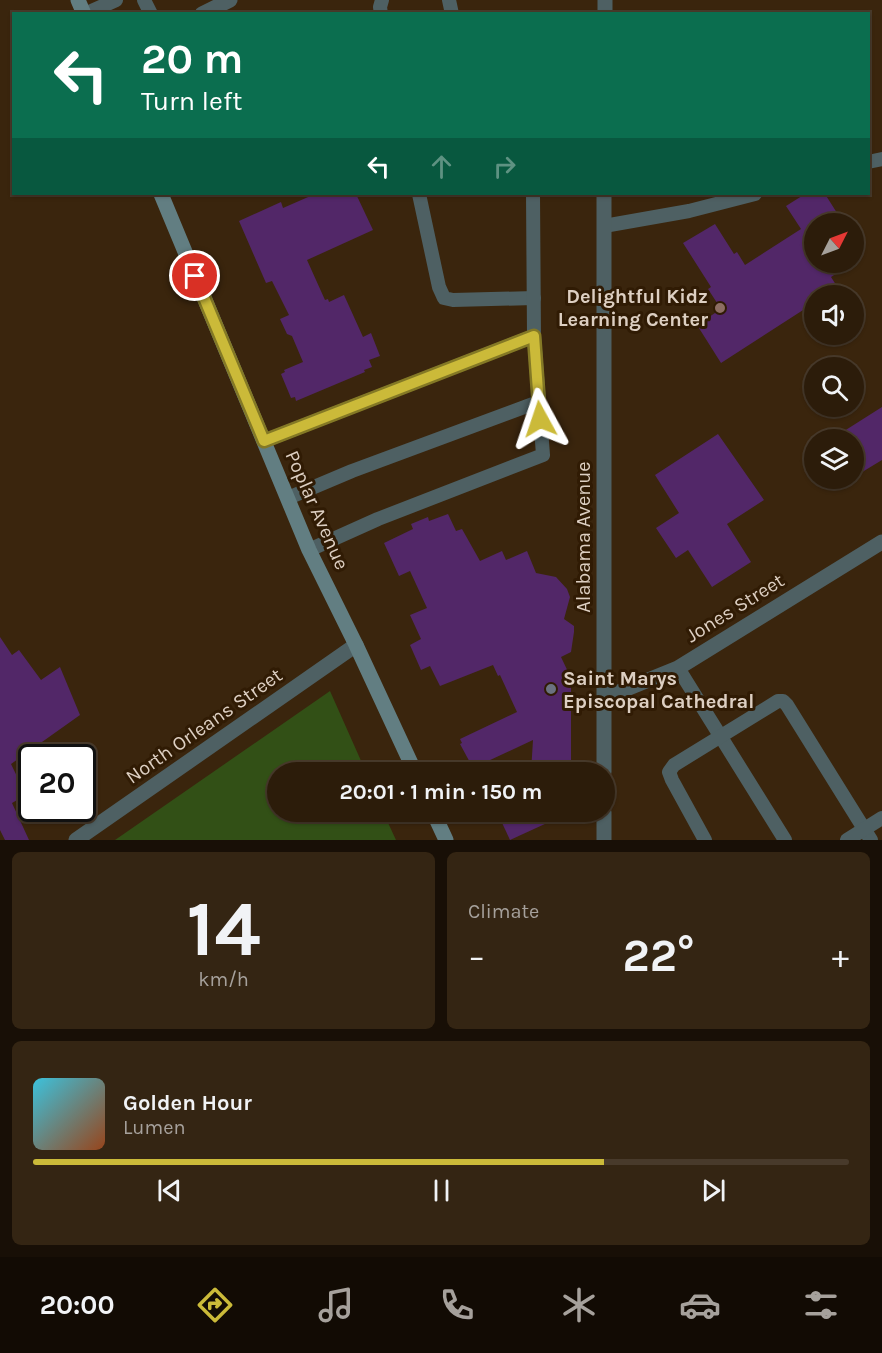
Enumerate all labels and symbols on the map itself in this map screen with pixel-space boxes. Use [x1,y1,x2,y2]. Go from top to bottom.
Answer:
north arrow [804,213,864,273]
pin [169,250,220,301]
place label: Delightful Kidz Learning Center [558,285,708,331]
marker: Delightful Kidz Learning Center [713,301,727,315]
position arrow [508,387,572,451]
street label: Poplar Avenue [280,447,354,573]
street label: Alabama Avenue [572,461,595,613]
street label: Jones Street [682,568,789,647]
street label: North Orleans Street [121,663,287,789]
place label: Saint Marys Episcopal Cathedral [563,667,754,713]
marker: Saint Marys Episcopal Cathedral [544,682,558,696]
speed limit sign: 20 [18,744,96,822]

